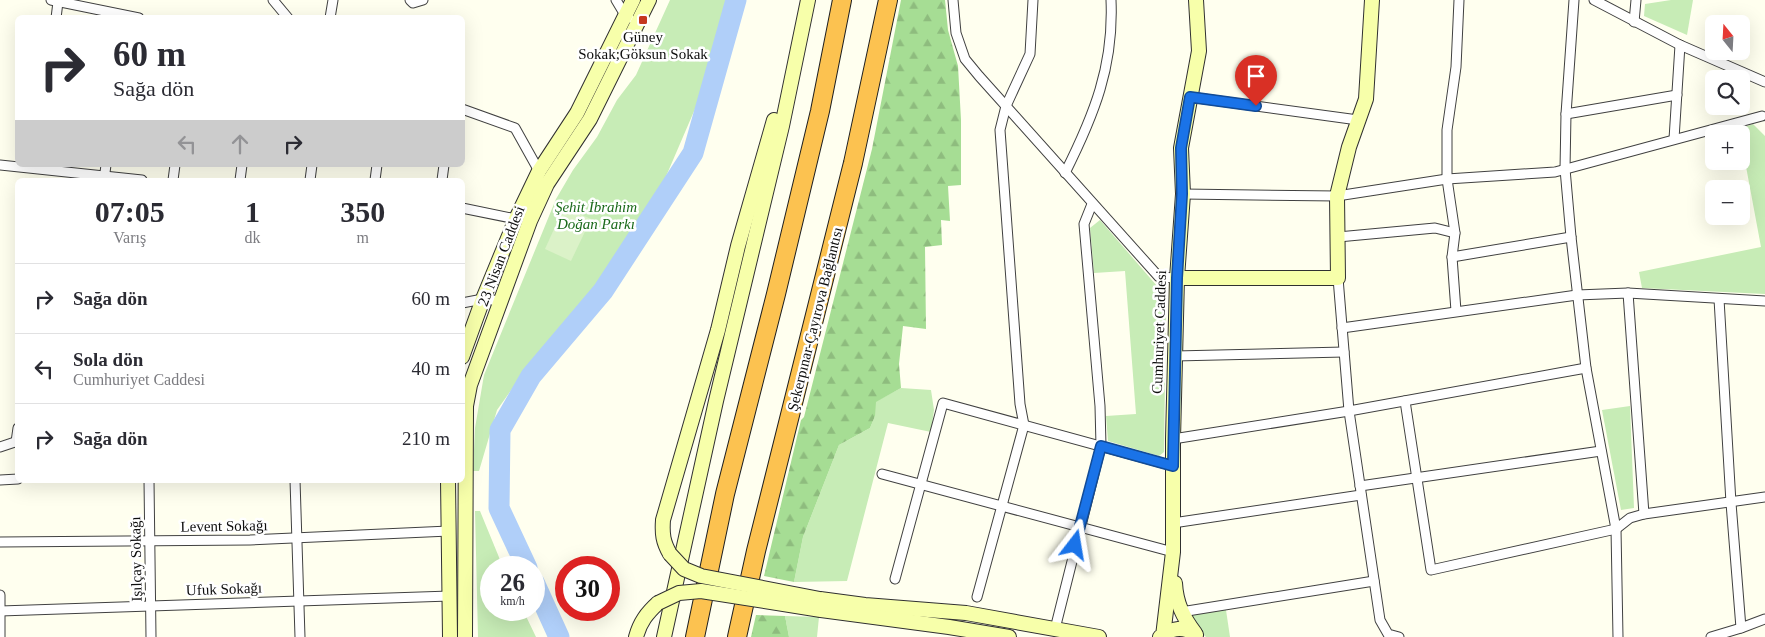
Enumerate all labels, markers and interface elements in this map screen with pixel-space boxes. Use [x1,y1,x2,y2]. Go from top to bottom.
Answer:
marker: Güney Sokak;Göksun Sokak [637,14,649,26]
north arrow [1705,15,1750,60]
map controls [1705,15,1750,225]
place label: Güney Sokak;Göksun Sokak [578,29,708,62]
icon: right [30,35,95,100]
text: 60 m [113,35,186,74]
pin [1235,55,1277,106]
icon: arrive [1242,62,1270,90]
button: search [1705,70,1750,115]
text: Sağa dön [113,76,194,101]
button: + [1705,125,1750,170]
icon: left [173,130,201,158]
icon: ahead [226,130,254,158]
icon: right [279,130,307,158]
button: − [1705,180,1750,225]
text: 07:05 [95,195,165,228]
text: 1 [245,195,260,228]
text: 350 [340,195,385,228]
park label: Şehit İbrahim Doğan Parkı [555,199,637,232]
street label: 23 Nisan Caddesi [475,204,527,308]
street label: Şekerpınar-Çayırova Bağlantısı [784,225,846,413]
text: Varış [113,229,146,246]
text: dk [245,229,261,246]
text: m [357,229,369,246]
street label: Cumhuriyet Caddesi [1149,270,1169,394]
icon: right [30,285,58,313]
text: Sağa dön [73,288,147,309]
text: 60 m [411,288,450,309]
text: Sola dön [73,349,143,370]
icon: left [30,355,58,383]
text: 40 m [411,358,450,379]
text: Cumhuriyet Caddesi [73,371,205,388]
icon: right [30,425,58,453]
text: Sağa dön [73,428,147,449]
text: 210 m [402,428,450,449]
street label: Işılçay Sokağı [127,516,145,602]
street label: Levent Sokağı [180,517,268,535]
position arrow [1048,518,1100,570]
speed limit sign: 30 [555,556,620,621]
text: 26 [500,569,525,596]
street label: Ufuk Sokağı [186,580,262,598]
text: km/h [500,594,525,608]

